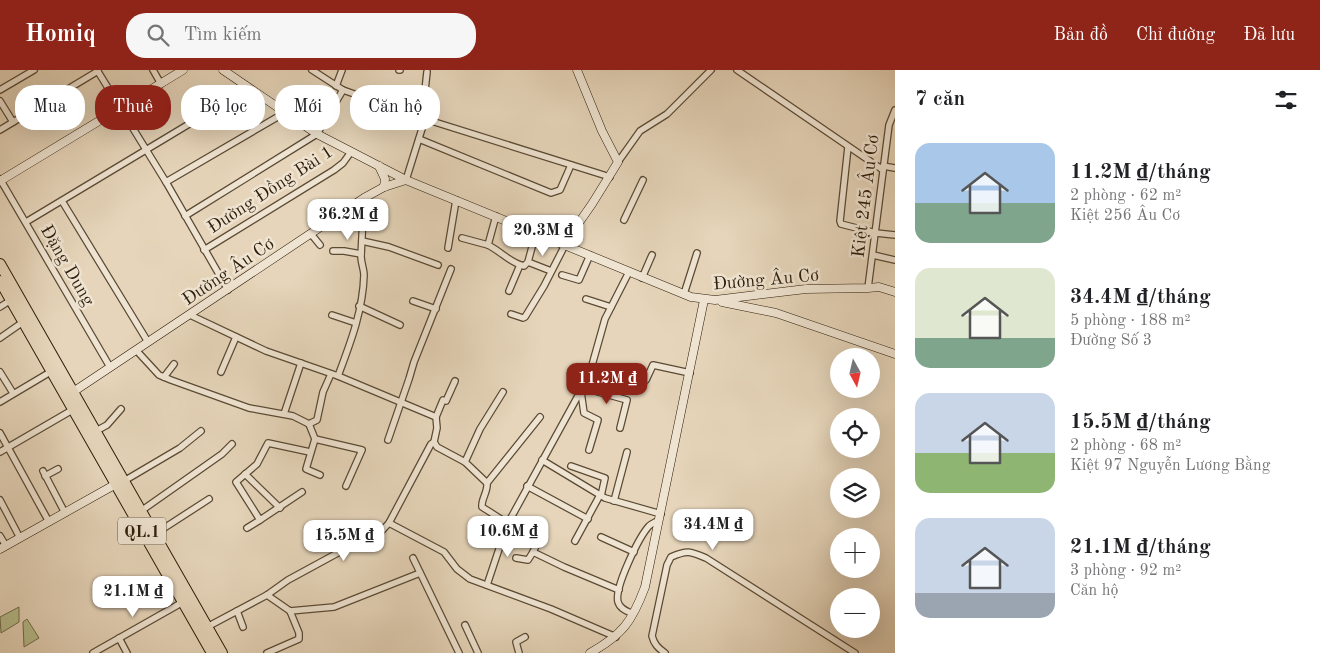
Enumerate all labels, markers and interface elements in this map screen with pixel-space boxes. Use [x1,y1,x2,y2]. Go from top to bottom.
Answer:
search box [126,13,476,58]
icon: search [144,21,172,49]
text: Homiq [25,23,96,47]
text: Tìm kiếm [184,26,262,45]
text: Bản đồ [1054,26,1108,44]
text: Chỉ đường [1136,26,1215,44]
text: Đã lưu [1243,26,1295,44]
chip: Mua [15,85,85,130]
chip: Thuê [95,85,171,130]
chip: Bộ lọc [181,85,265,130]
chip: Mới [275,85,340,130]
chip: Căn hộ [350,85,440,130]
icon: filters [1272,86,1300,114]
text: 7 căn [915,89,965,110]
street label: Kiệt 245 Âu Cơ [846,133,882,259]
street label: Đường Đồng Bài 1 [203,140,337,237]
text: 11.2M ₫/tháng [1070,162,1211,183]
icon: home [955,163,1015,223]
text: 2 phòng · 62 m² [1070,188,1181,204]
pin: 36.2M ₫ [302,198,394,241]
text: 36.2M ₫ [318,207,378,223]
text: Kiệt 256 Âu Cơ [1070,208,1180,224]
pin: 20.3M ₫ [497,214,589,257]
street label: Đặng Dung [37,222,98,309]
text: 20.3M ₫ [513,223,573,239]
street label: Đường Âu Cơ [177,231,278,309]
street label: Đường Âu Cơ [712,262,820,294]
text: 34.4M ₫/tháng [1070,287,1211,308]
icon: home [955,288,1015,348]
text: 5 phòng · 188 m² [1070,313,1191,329]
text: Đường Số 3 [1070,333,1152,349]
north arrow [830,348,880,398]
map controls [830,348,880,638]
pin: 11.2M ₫ [561,362,653,405]
text: 11.2M ₫ [577,371,637,387]
button: locate [830,408,880,458]
text: 15.5M ₫/tháng [1070,412,1211,433]
icon: home [955,413,1015,473]
text: 2 phòng · 68 m² [1070,438,1181,454]
text: Kiệt 97 Nguyễn Lương Bằng [1070,458,1270,474]
button: layers [830,468,880,518]
pin: 34.4M ₫ [667,508,759,551]
pin: 10.6M ₫ [462,516,554,558]
text: 34.4M ₫ [683,517,743,533]
road number: QL.1 [118,518,166,544]
pin: 15.5M ₫ [298,520,390,562]
text: 10.6M ₫ [478,524,538,540]
text: 15.5M ₫ [314,528,374,544]
button: + [830,528,880,578]
text: 21.1M ₫/tháng [1070,537,1211,558]
icon: home [955,538,1015,598]
text: 3 phòng · 92 m² [1070,563,1181,579]
pin: 21.1M ₫ [87,576,179,618]
text: Căn hộ [1070,583,1118,599]
text: 21.1M ₫ [103,584,163,600]
button: − [830,588,880,638]

